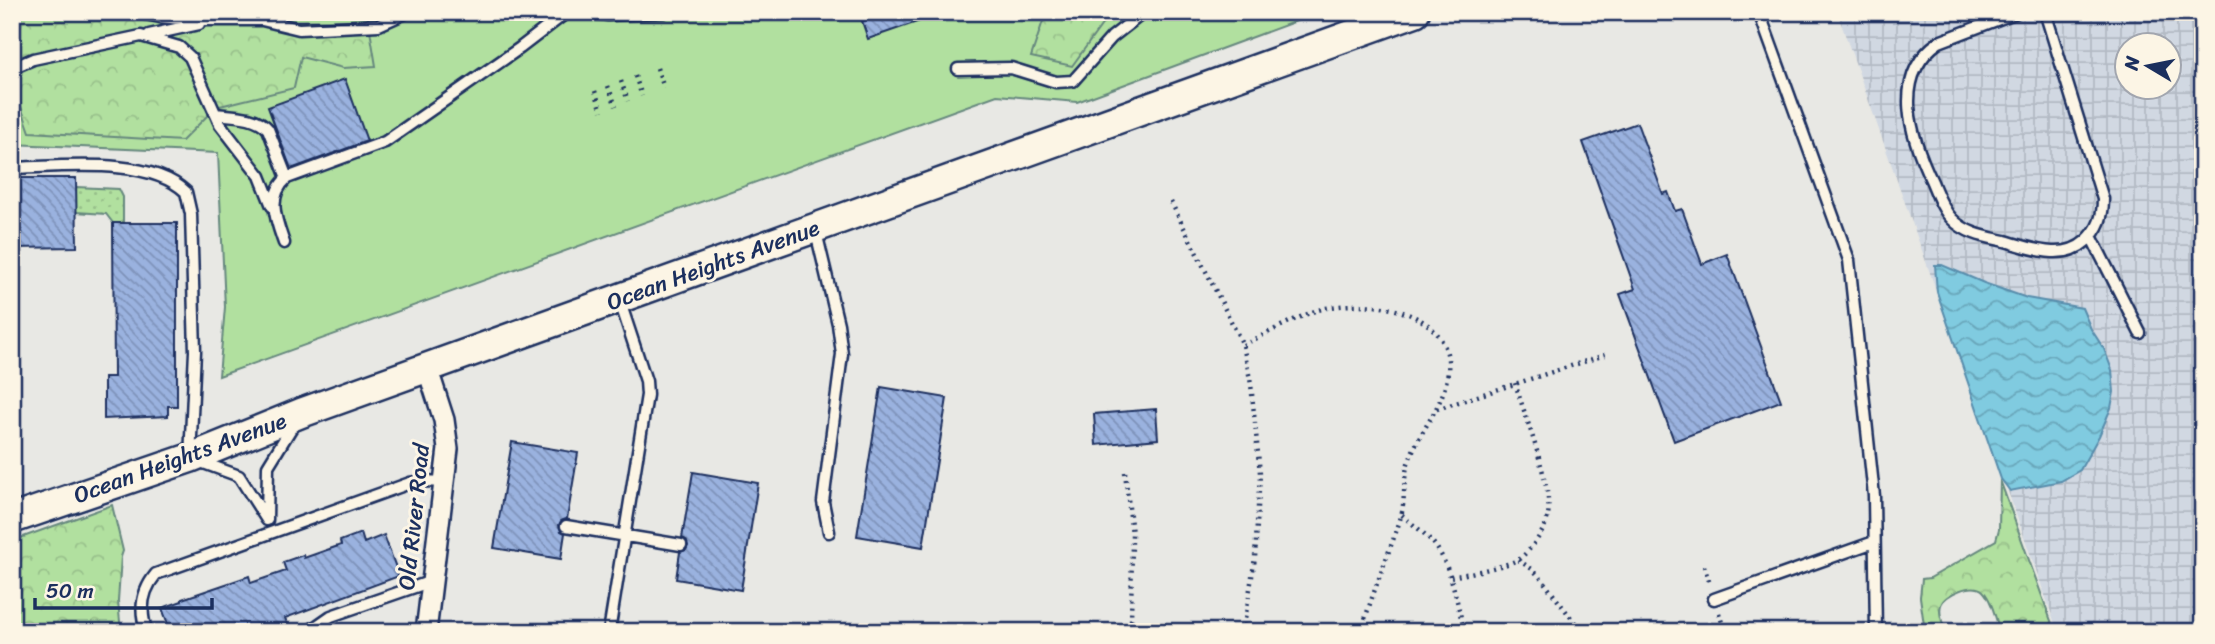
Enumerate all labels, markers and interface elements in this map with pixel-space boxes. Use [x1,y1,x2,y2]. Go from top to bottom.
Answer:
north arrow [2114,32,2184,102]
text: N [2114,53,2149,73]
street label: Ocean Heights Avenue [601,207,825,323]
street label: Ocean Heights Avenue [68,400,292,516]
street label: Old River Road [386,440,442,592]
scale bar [35,567,212,611]
text: 50 m [46,572,94,610]

